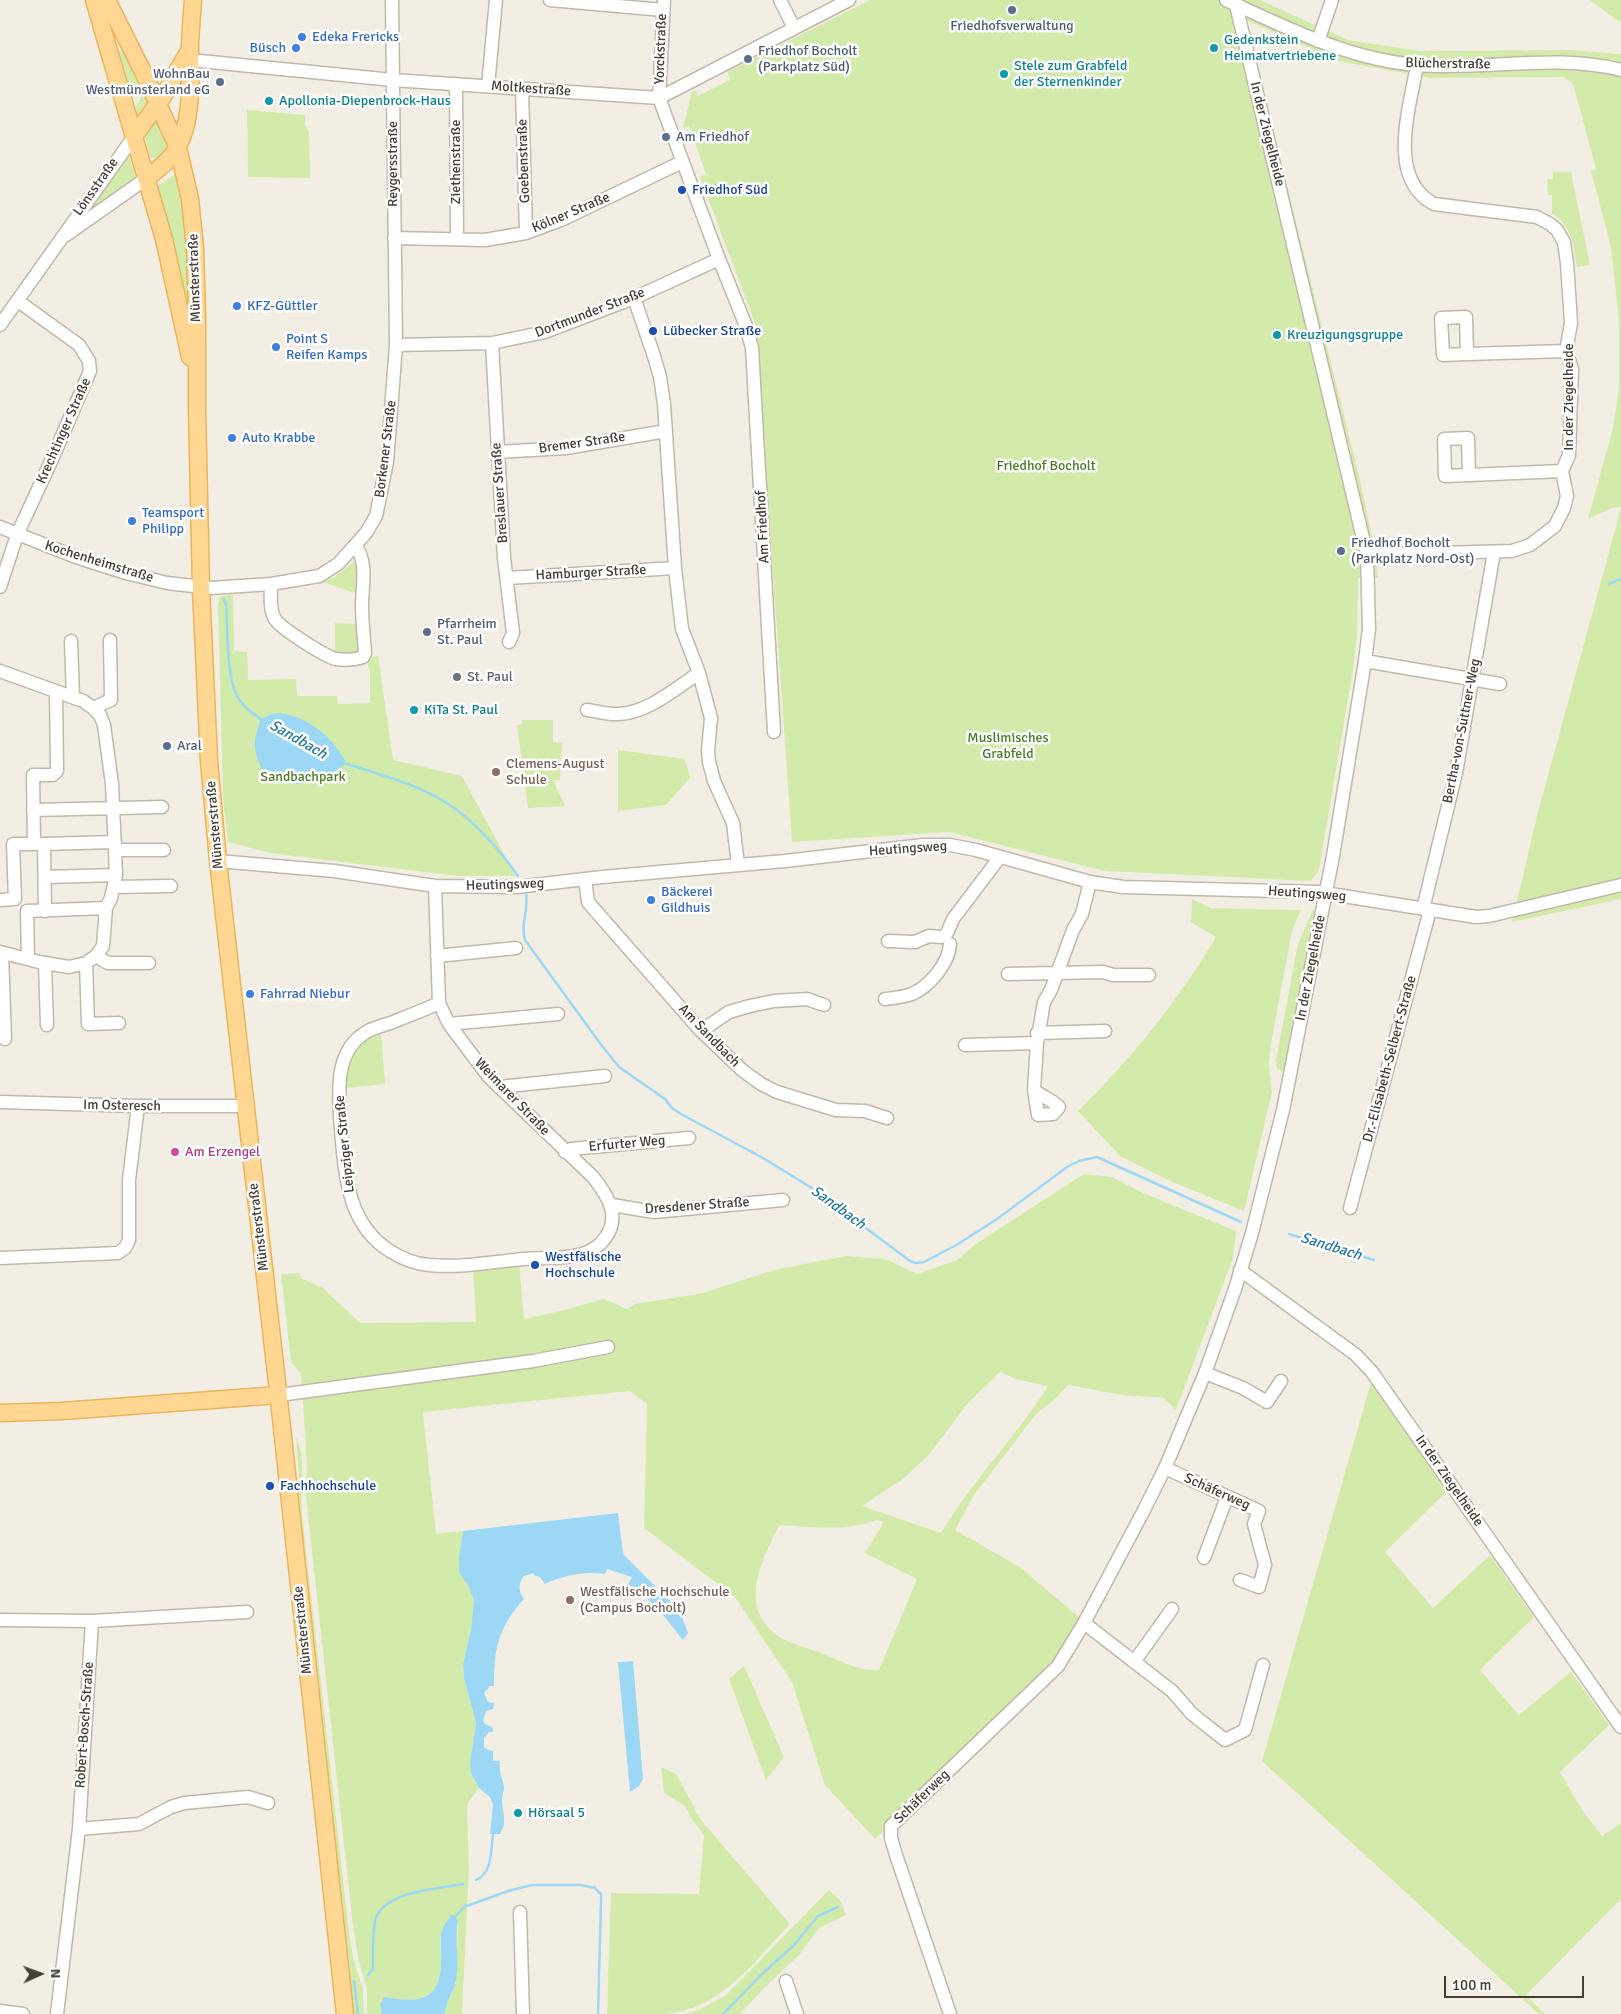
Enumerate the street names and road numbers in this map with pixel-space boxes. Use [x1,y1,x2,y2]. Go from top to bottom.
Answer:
street label: Yorckstraße [651,13,671,85]
street label: Blücherstraße [1405,55,1491,73]
street label: Moltkestraße [490,78,572,100]
street label: In der Ziegelheide [1246,80,1288,188]
street label: Goebenstraße [514,119,534,203]
street label: Ziethenstraße [448,120,464,204]
street label: Reygersstraße [385,121,401,207]
street label: Lönsstraße [70,155,122,219]
street label: Kölner Straße [530,189,612,237]
street label: Münsterstraße [185,233,205,323]
street label: Dortmunder Straße [533,284,647,342]
street label: In der Ziegelheide [1561,343,1577,451]
street label: Krechtinger Straße [33,375,95,487]
street label: Borkener Straße [372,399,400,499]
street label: Bremer Straße [538,429,626,457]
street label: Breslauer Straße [488,442,512,544]
street label: Am Friedhof [753,490,773,564]
street label: Kochenheimstraße [43,537,155,587]
street label: Hamburger Straße [535,562,647,584]
street label: Bertha-von-Suttner-Weg [1440,657,1484,805]
street label: Münsterstraße [203,780,227,870]
street label: Heutingsweg [868,838,948,860]
street label: Heutingsweg [466,875,544,895]
street label: Heutingsweg [1267,883,1347,905]
street label: In der Ziegelheide [1292,914,1330,1022]
street label: Dr.-Elisabeth-Selbert-Straße [1360,974,1420,1144]
street label: Am Sandbach [675,1001,743,1071]
street label: Weimarer Straße [471,1055,553,1139]
street label: Leipziger Straße [332,1094,358,1194]
street label: Im Osteresch [83,1097,161,1115]
street label: Erfurter Weg [588,1132,666,1156]
street label: Münsterstraße [245,1182,273,1272]
street label: Dresdener Straße [644,1194,750,1218]
street label: In der Ziegelheide [1411,1432,1487,1530]
street label: Schäferweg [1181,1470,1253,1514]
street label: Münsterstraße [290,1585,316,1675]
street label: Robert-Bosch-Straße [72,1661,98,1789]
street label: Schäferweg [891,1766,953,1828]

